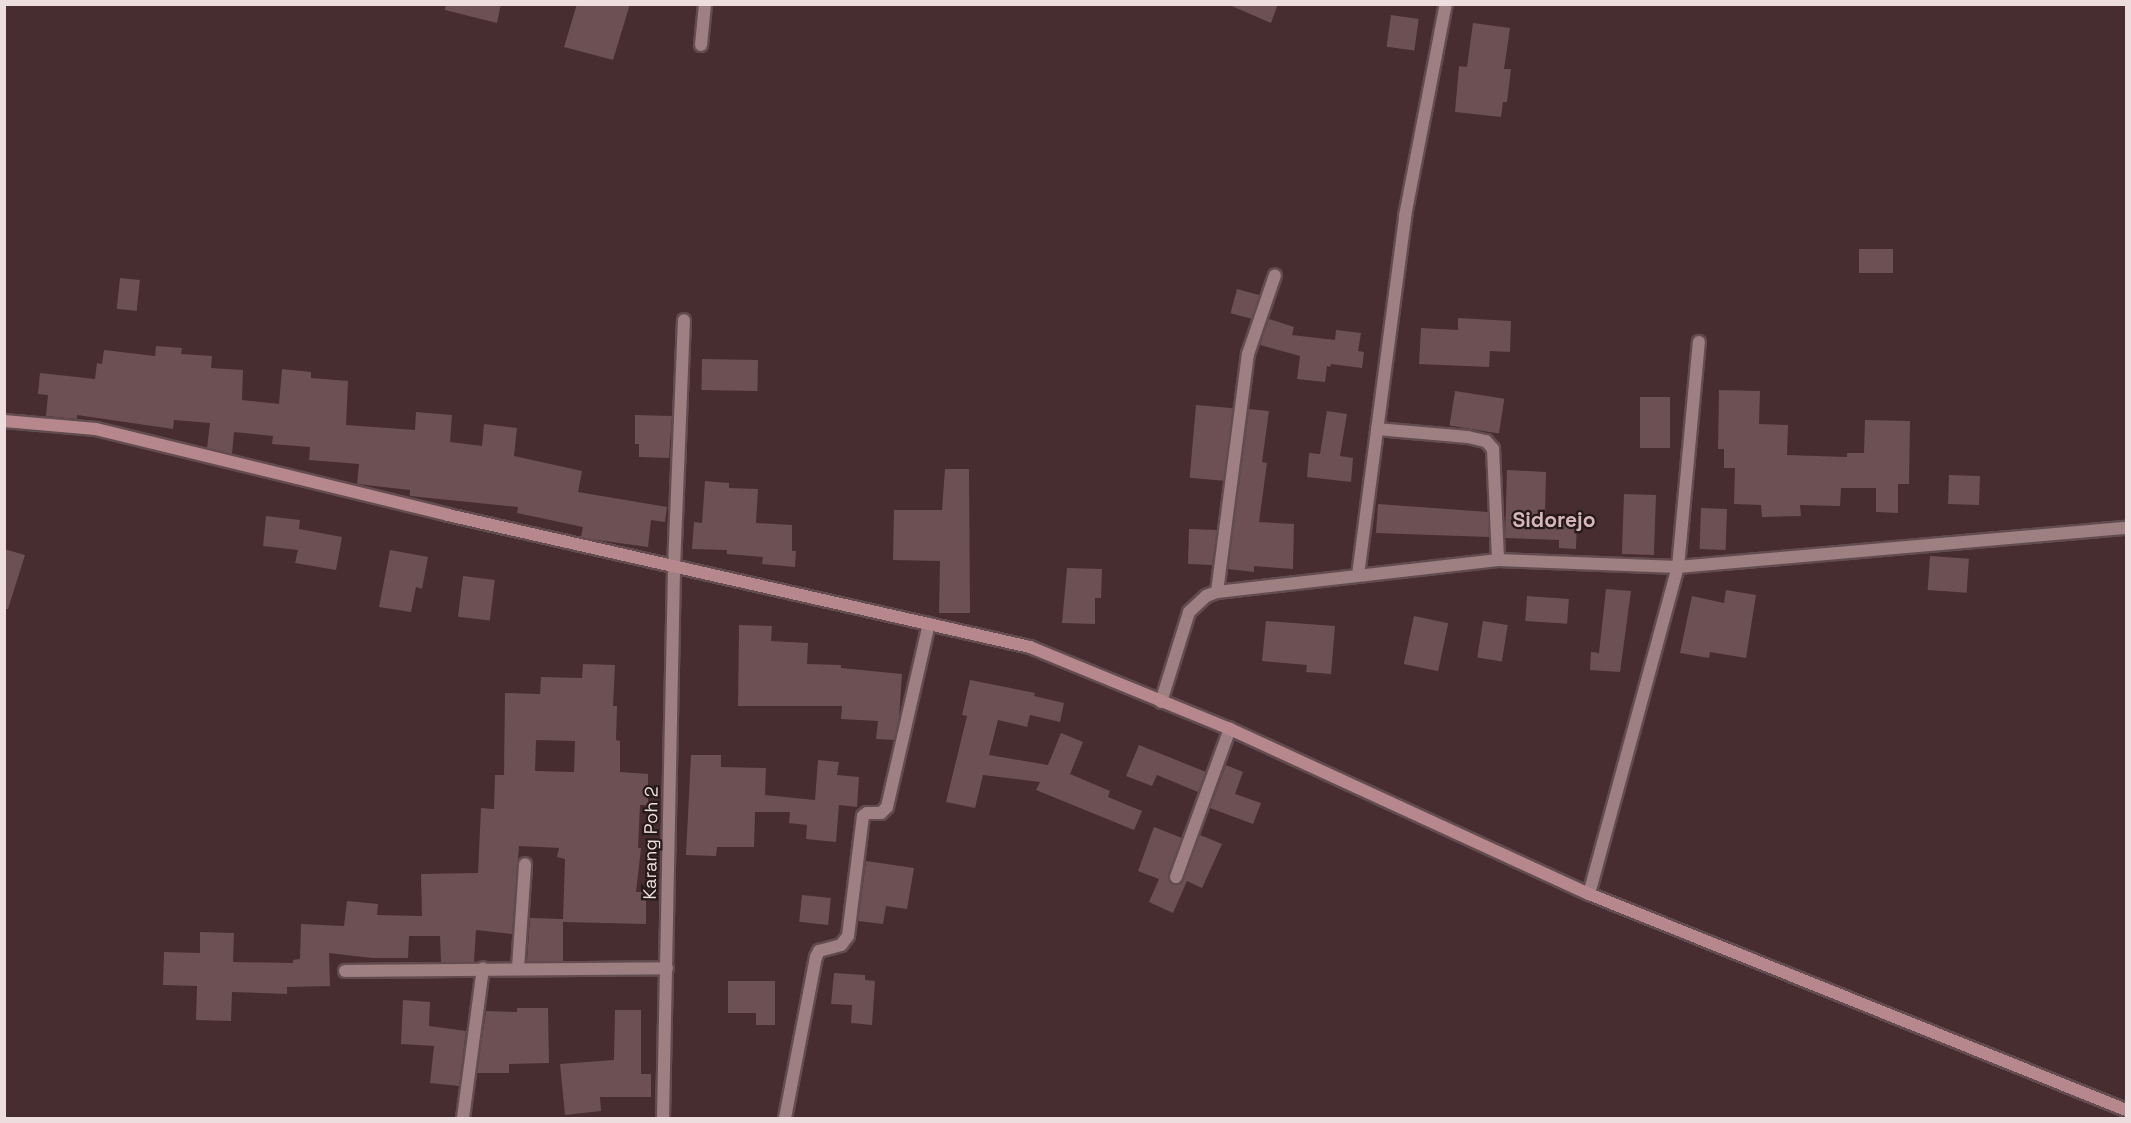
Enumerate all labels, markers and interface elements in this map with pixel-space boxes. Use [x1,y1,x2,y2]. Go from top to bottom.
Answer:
district label: Sidorejo [1512,507,1596,533]
street label: Karang Poh 2 [639,786,663,900]

